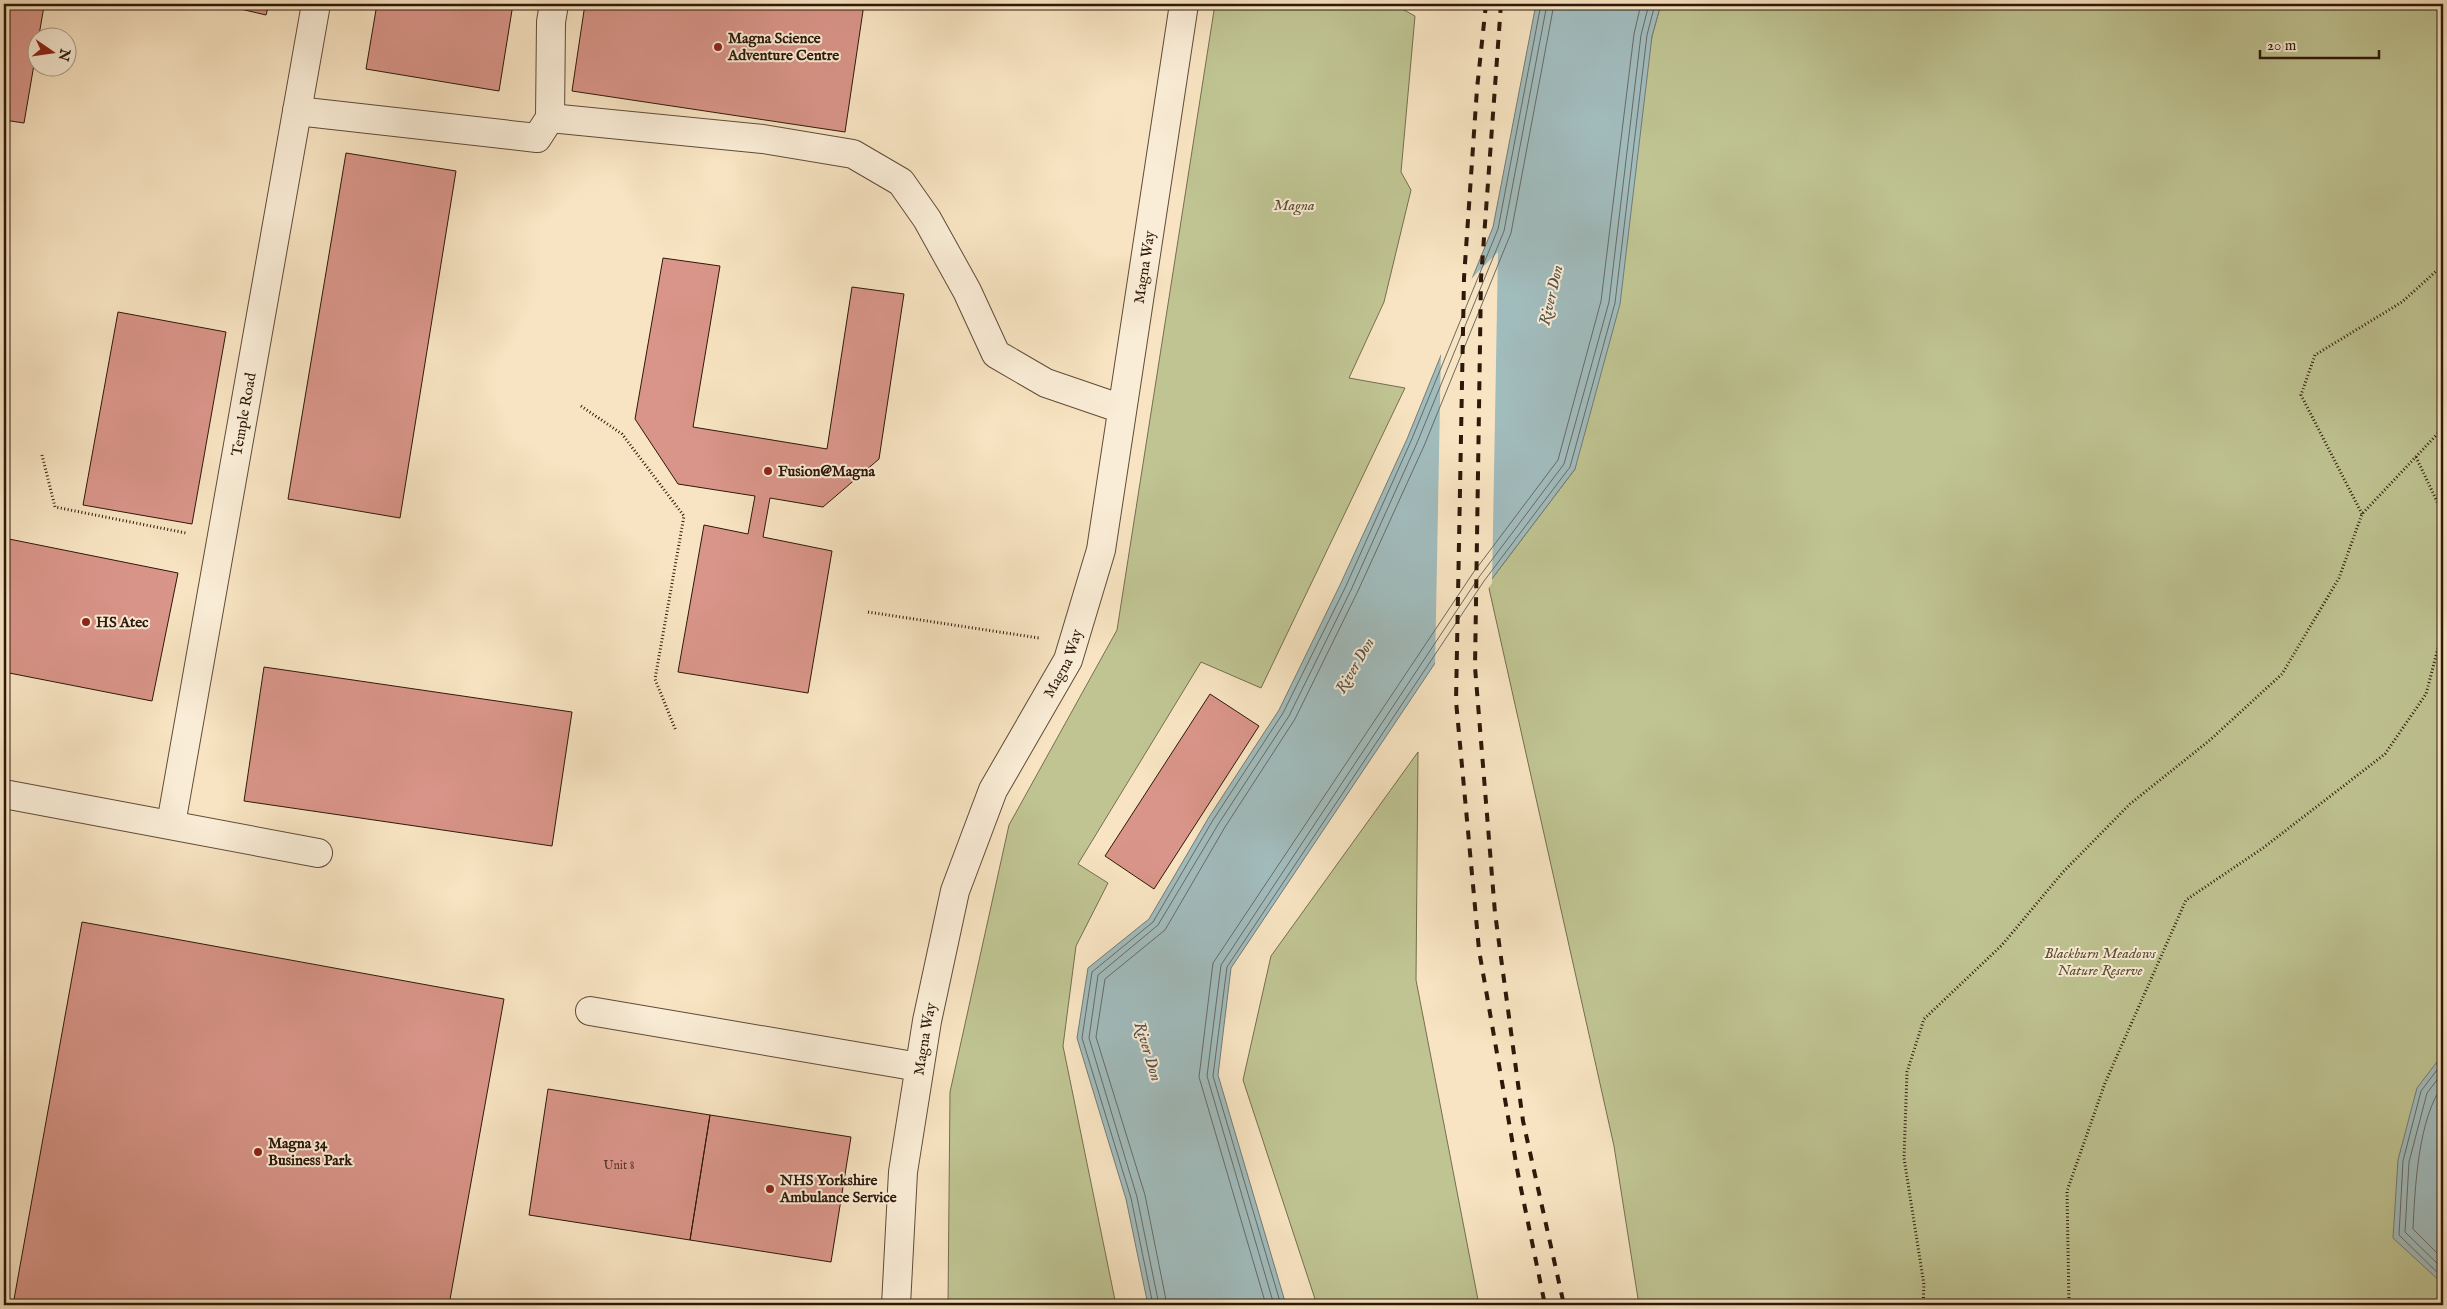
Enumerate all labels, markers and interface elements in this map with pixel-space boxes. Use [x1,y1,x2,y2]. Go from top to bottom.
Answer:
north arrow [28,28,78,78]
scale bar [2260,28,2378,60]
place label: Magna Science Adventure Centre [727,29,839,65]
text: 20 m [2267,36,2297,55]
marker: Magna Science Adventure Centre [712,41,724,53]
text: N [54,46,74,63]
park label: Magna [1273,196,1315,216]
street label: Magna Way [1130,229,1160,305]
water label: River Don [1535,263,1569,328]
street label: Temple Road [227,370,261,458]
place label: Fusion@Magna [778,462,875,481]
marker: Fusion@Magna [762,465,774,477]
place label: HS Atec [96,613,149,632]
marker: HS Atec [80,616,92,628]
street label: Magna Way [1039,626,1087,701]
water label: River Don [1332,634,1380,698]
park label: Blackburn Meadows Nature Reserve [2044,944,2156,980]
street label: Magna Way [909,1000,941,1077]
water label: River Don [1129,1019,1166,1084]
place label: Magna 34 Business Park [268,1134,353,1170]
marker: Magna 34 Business Park [252,1146,264,1158]
house number: Unit 8 [604,1158,635,1173]
place label: NHS Yorkshire Ambulance Service [779,1171,897,1207]
marker: NHS Yorkshire Ambulance Service [764,1183,776,1195]

